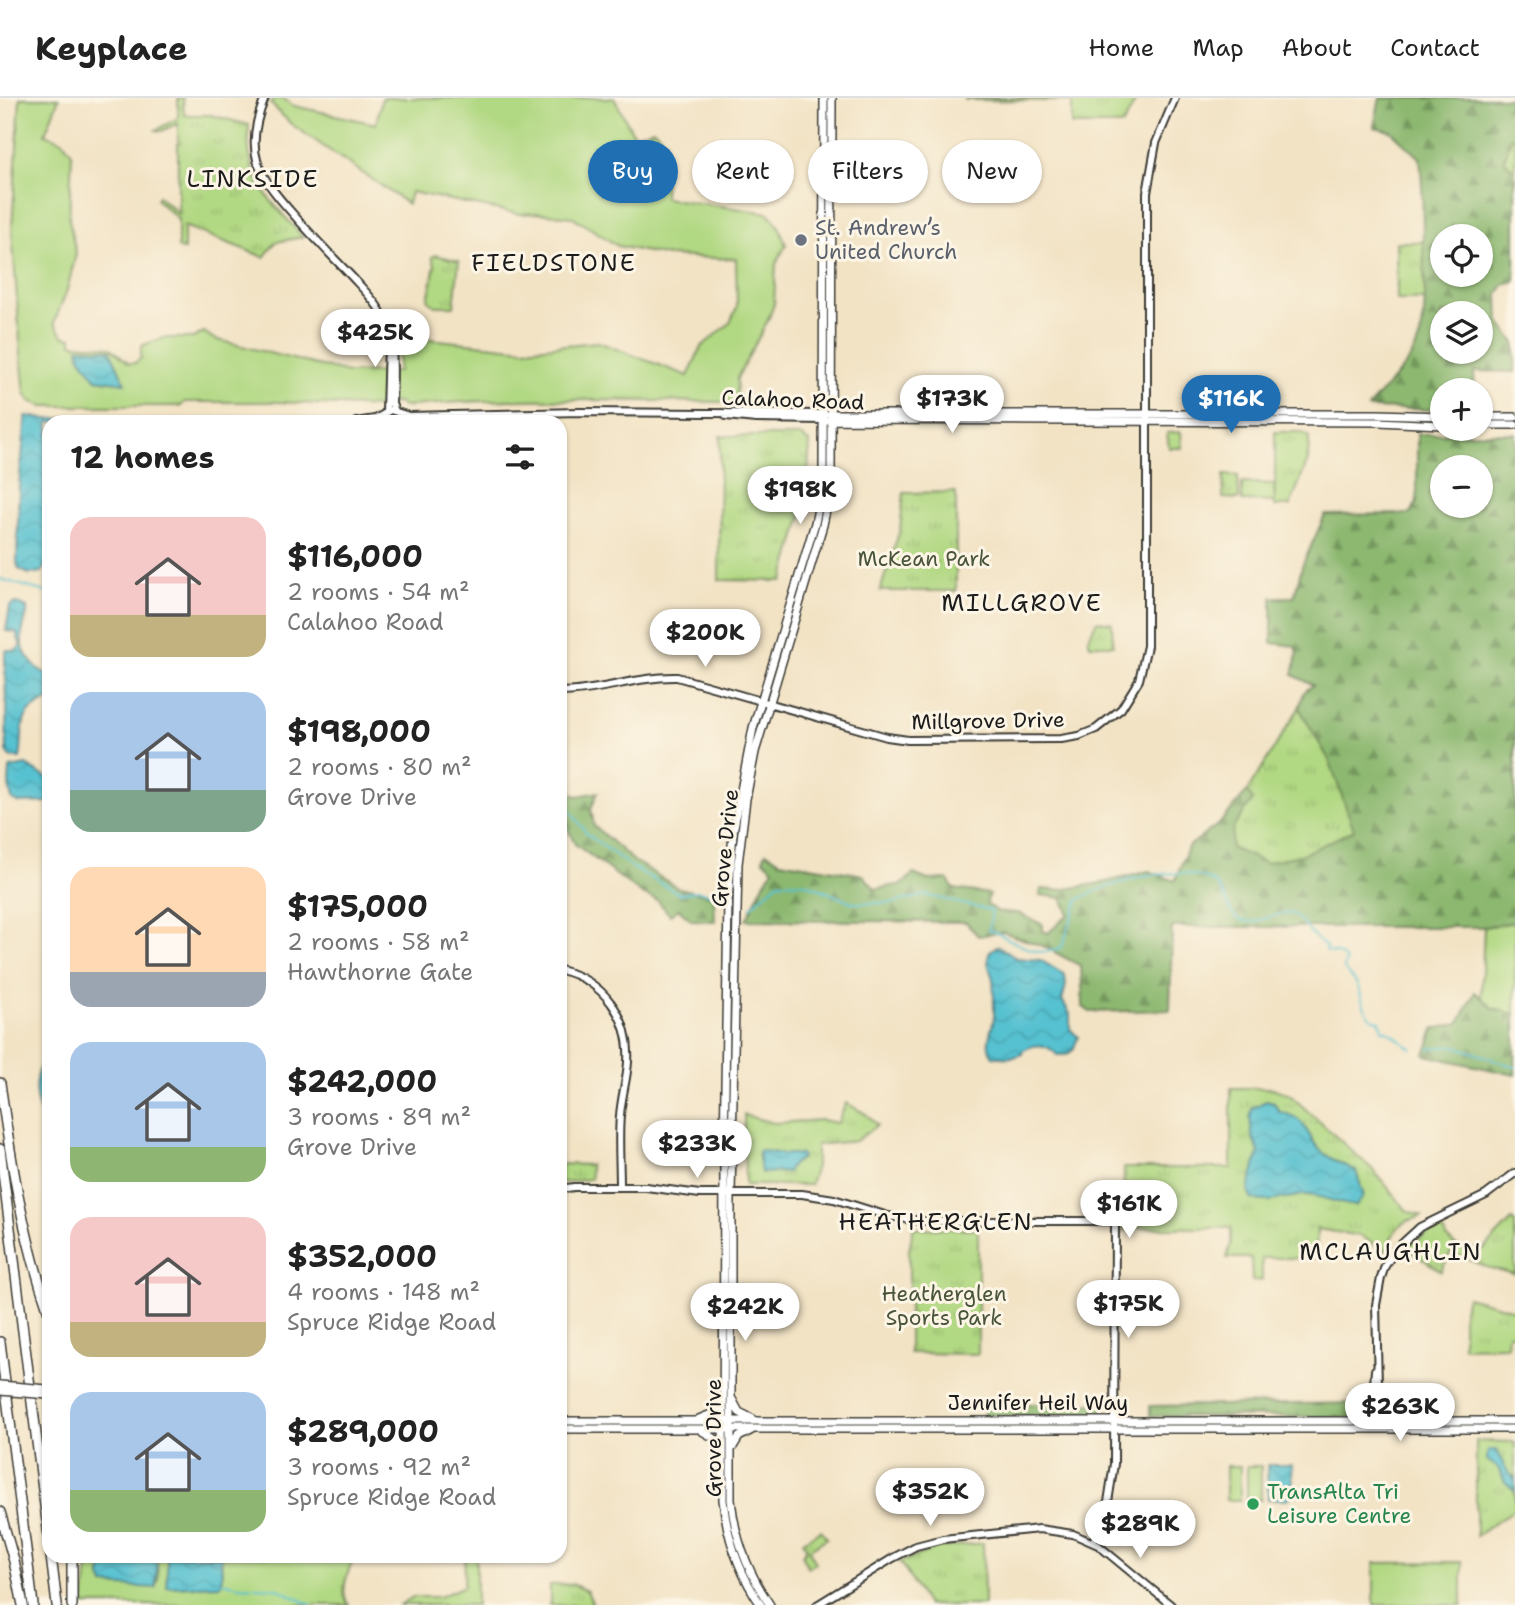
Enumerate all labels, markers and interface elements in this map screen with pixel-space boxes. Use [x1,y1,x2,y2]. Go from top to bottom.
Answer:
text: Keyplace [35,26,188,71]
text: Home [1088,32,1154,64]
text: Map [1192,32,1244,64]
text: About [1282,32,1352,64]
text: Contact [1390,32,1480,64]
chip: Buy [588,140,678,203]
chip: Rent [692,140,794,203]
chip: Filters [808,140,928,203]
chip: New [942,140,1042,203]
district label: LINKSIDE [186,163,320,195]
place label: St. Andrew’s United Church [815,214,957,266]
map controls [1430,224,1493,518]
button: locate [1430,224,1493,287]
marker: St. Andrew’s United Church [793,232,809,248]
district label: FIELDSTONE [471,247,637,279]
button: layers [1430,301,1493,364]
pin: $425K [326,310,424,369]
text: $425K [337,317,413,347]
pin: $173K [903,376,1001,435]
pin: $116K [1182,376,1280,435]
button: + [1430,378,1493,441]
text: $173K [916,383,988,413]
text: $116K [1198,383,1264,413]
street label: Calahoo Road [721,384,865,416]
text: 12 homes [70,437,214,478]
icon: filters [501,438,539,476]
button: − [1430,455,1493,518]
pin: $198K [751,466,849,526]
text: $198K [764,474,837,504]
text: $116,000 [287,536,423,577]
icon: home [126,545,210,629]
park label: McKean Park [858,545,990,573]
text: 2 rooms · 54 m² [287,577,470,607]
district label: MILLGROVE [941,587,1103,619]
text: Calahoo Road [287,607,444,637]
pin: $200K [656,610,754,669]
text: $200K [666,617,744,647]
street label: Millgrove Drive [911,706,1065,736]
text: $198,000 [287,711,431,752]
icon: home [126,720,210,804]
text: 2 rooms · 80 m² [287,752,472,782]
text: Grove Drive [287,782,417,812]
street label: Grove Drive [705,788,745,908]
text: $175,000 [287,886,428,927]
icon: home [126,895,210,979]
text: 2 rooms · 58 m² [287,927,470,957]
text: Hawthorne Gate [287,957,473,987]
text: $242,000 [287,1061,437,1102]
icon: home [126,1070,210,1154]
text: 3 rooms · 89 m² [287,1102,471,1132]
pin: $233K [648,1121,746,1180]
text: $233K [658,1128,736,1158]
text: Grove Drive [287,1132,417,1162]
pin: $161K [1080,1180,1178,1240]
text: $161K [1096,1188,1162,1218]
district label: HEATHERGLEN [838,1206,1034,1238]
text: $352,000 [287,1236,437,1277]
district label: MCLAUGHLIN [1299,1236,1483,1268]
icon: home [126,1245,210,1329]
text: 4 rooms · 148 m² [287,1277,480,1307]
park label: Heatherglen Sports Park [881,1280,1007,1332]
pin: $175K [1079,1280,1177,1340]
pin: $242K [696,1284,794,1343]
text: $175K [1093,1288,1163,1318]
text: $242K [706,1291,784,1321]
text: Spruce Ridge Road [287,1307,496,1337]
street label: Grove Drive [700,1379,728,1497]
pin: $263K [1351,1384,1449,1443]
street label: Jennifer Heil Way [948,1389,1128,1417]
text: $263K [1361,1391,1439,1421]
text: $289,000 [287,1411,439,1452]
icon: home [126,1420,210,1504]
text: 3 rooms · 92 m² [287,1452,471,1482]
pin: $352K [881,1468,979,1528]
text: $352K [891,1476,969,1506]
place label: TransAlta Tri Leisure Centre [1267,1478,1411,1530]
text: Spruce Ridge Road [287,1482,496,1512]
marker: TransAlta Tri Leisure Centre [1245,1496,1261,1512]
pin: $289K [1091,1500,1189,1560]
text: $289K [1101,1508,1179,1538]

